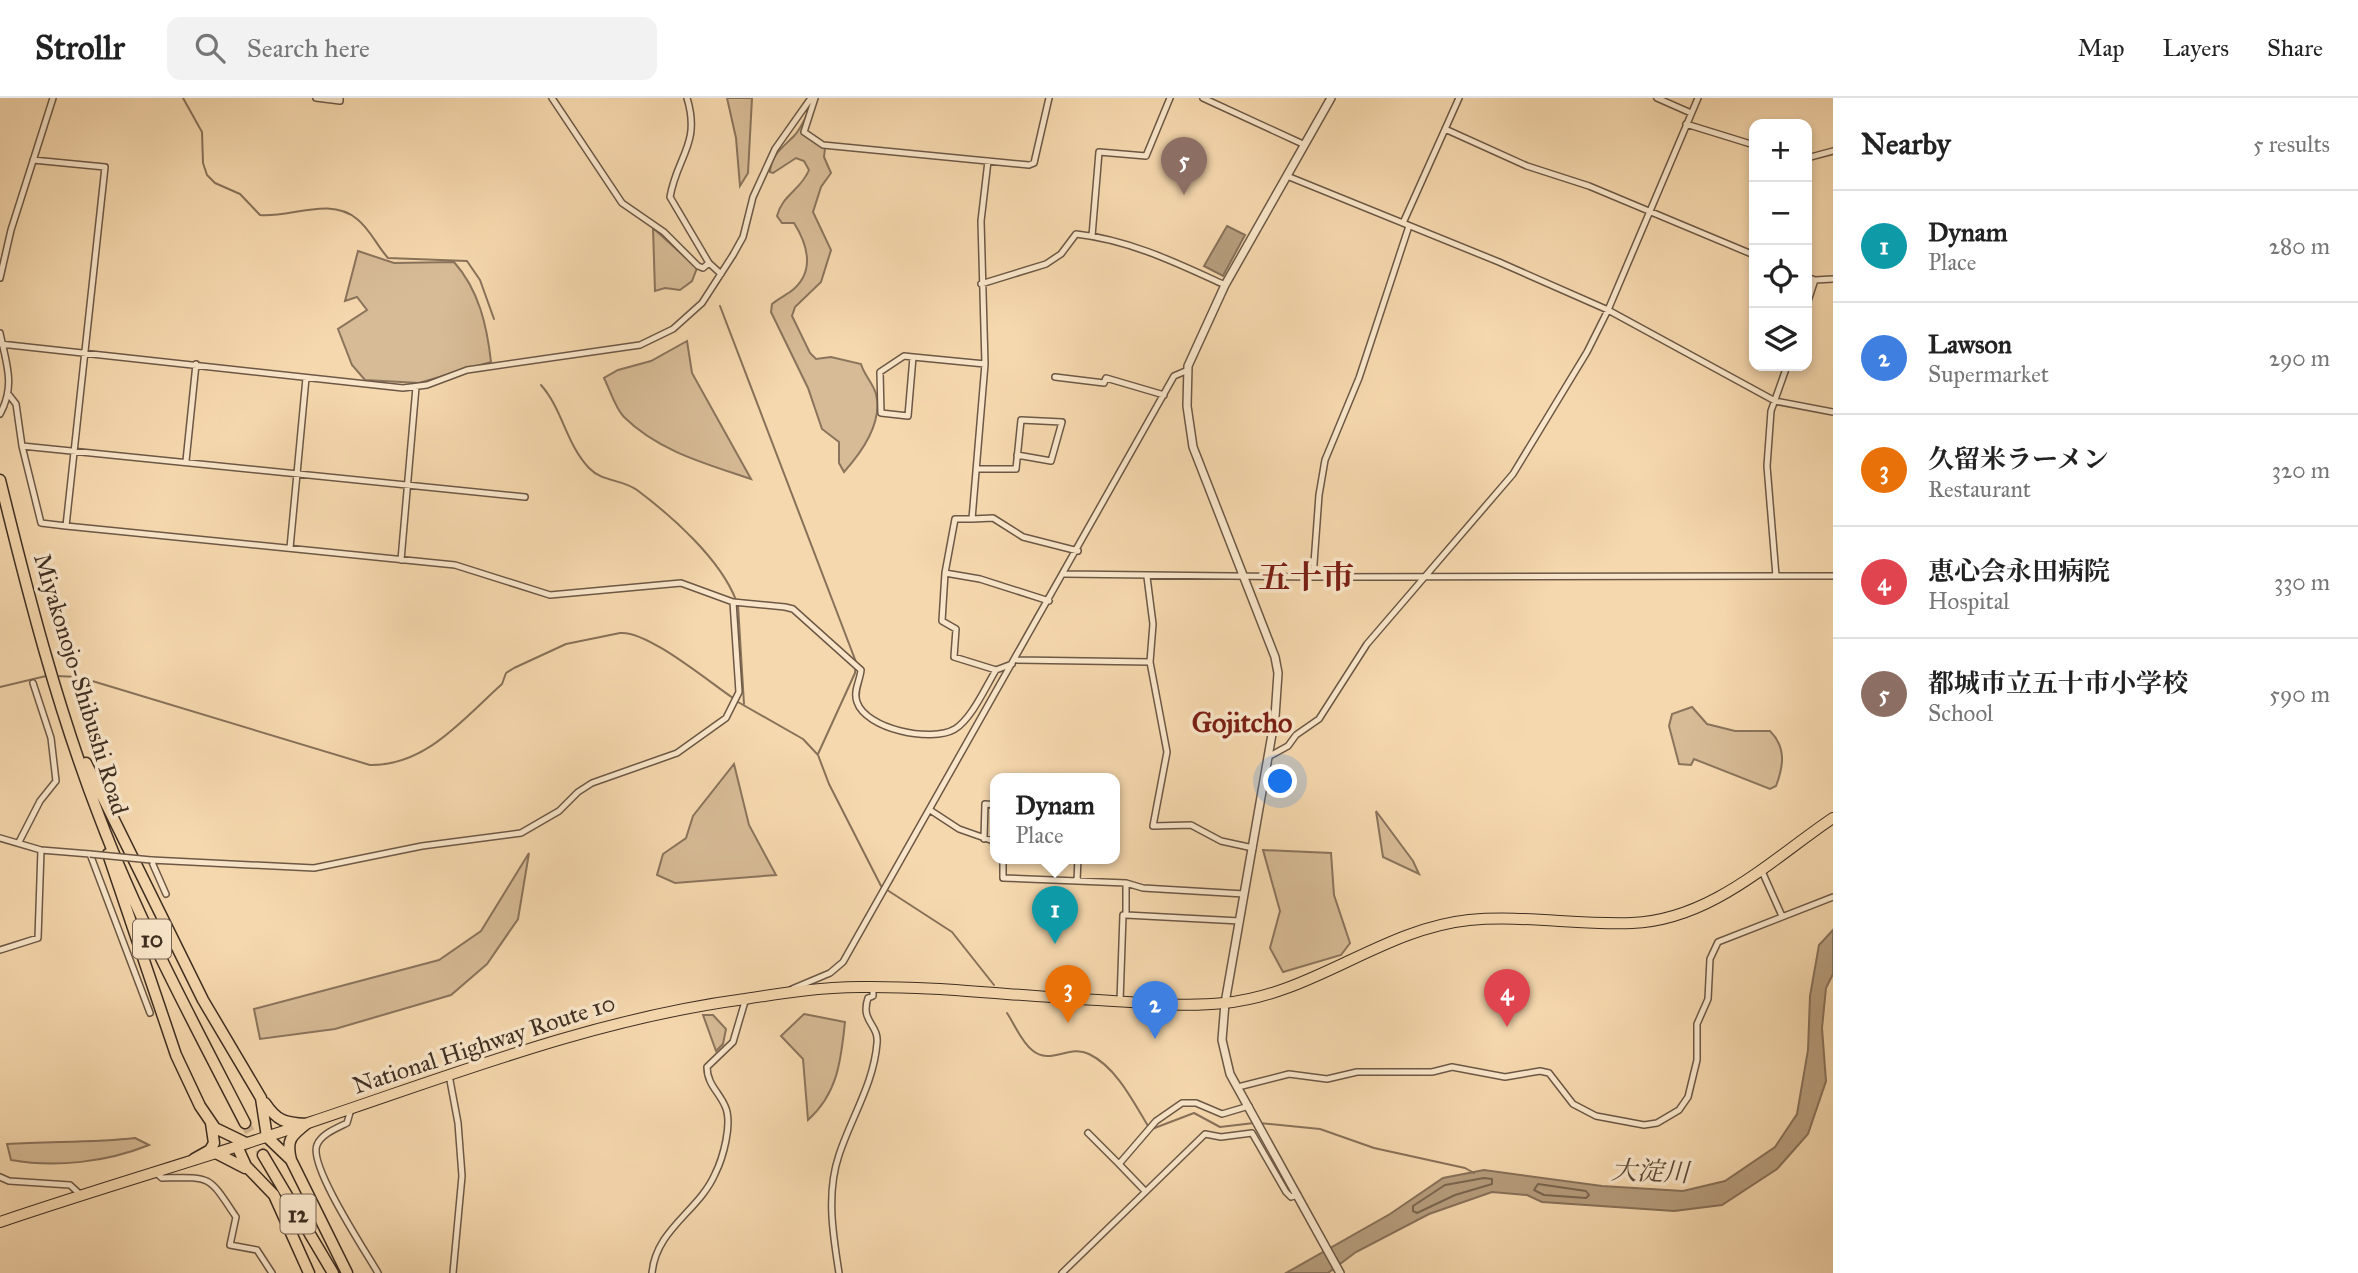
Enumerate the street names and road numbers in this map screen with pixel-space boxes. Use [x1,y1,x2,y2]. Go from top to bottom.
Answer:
street label: Miyakonojo-Shibushi Road [27,550,135,818]
road number: 10 [133,919,171,958]
street label: National Highway Route 10 [349,987,619,1101]
road number: 12 [280,1194,316,1233]

